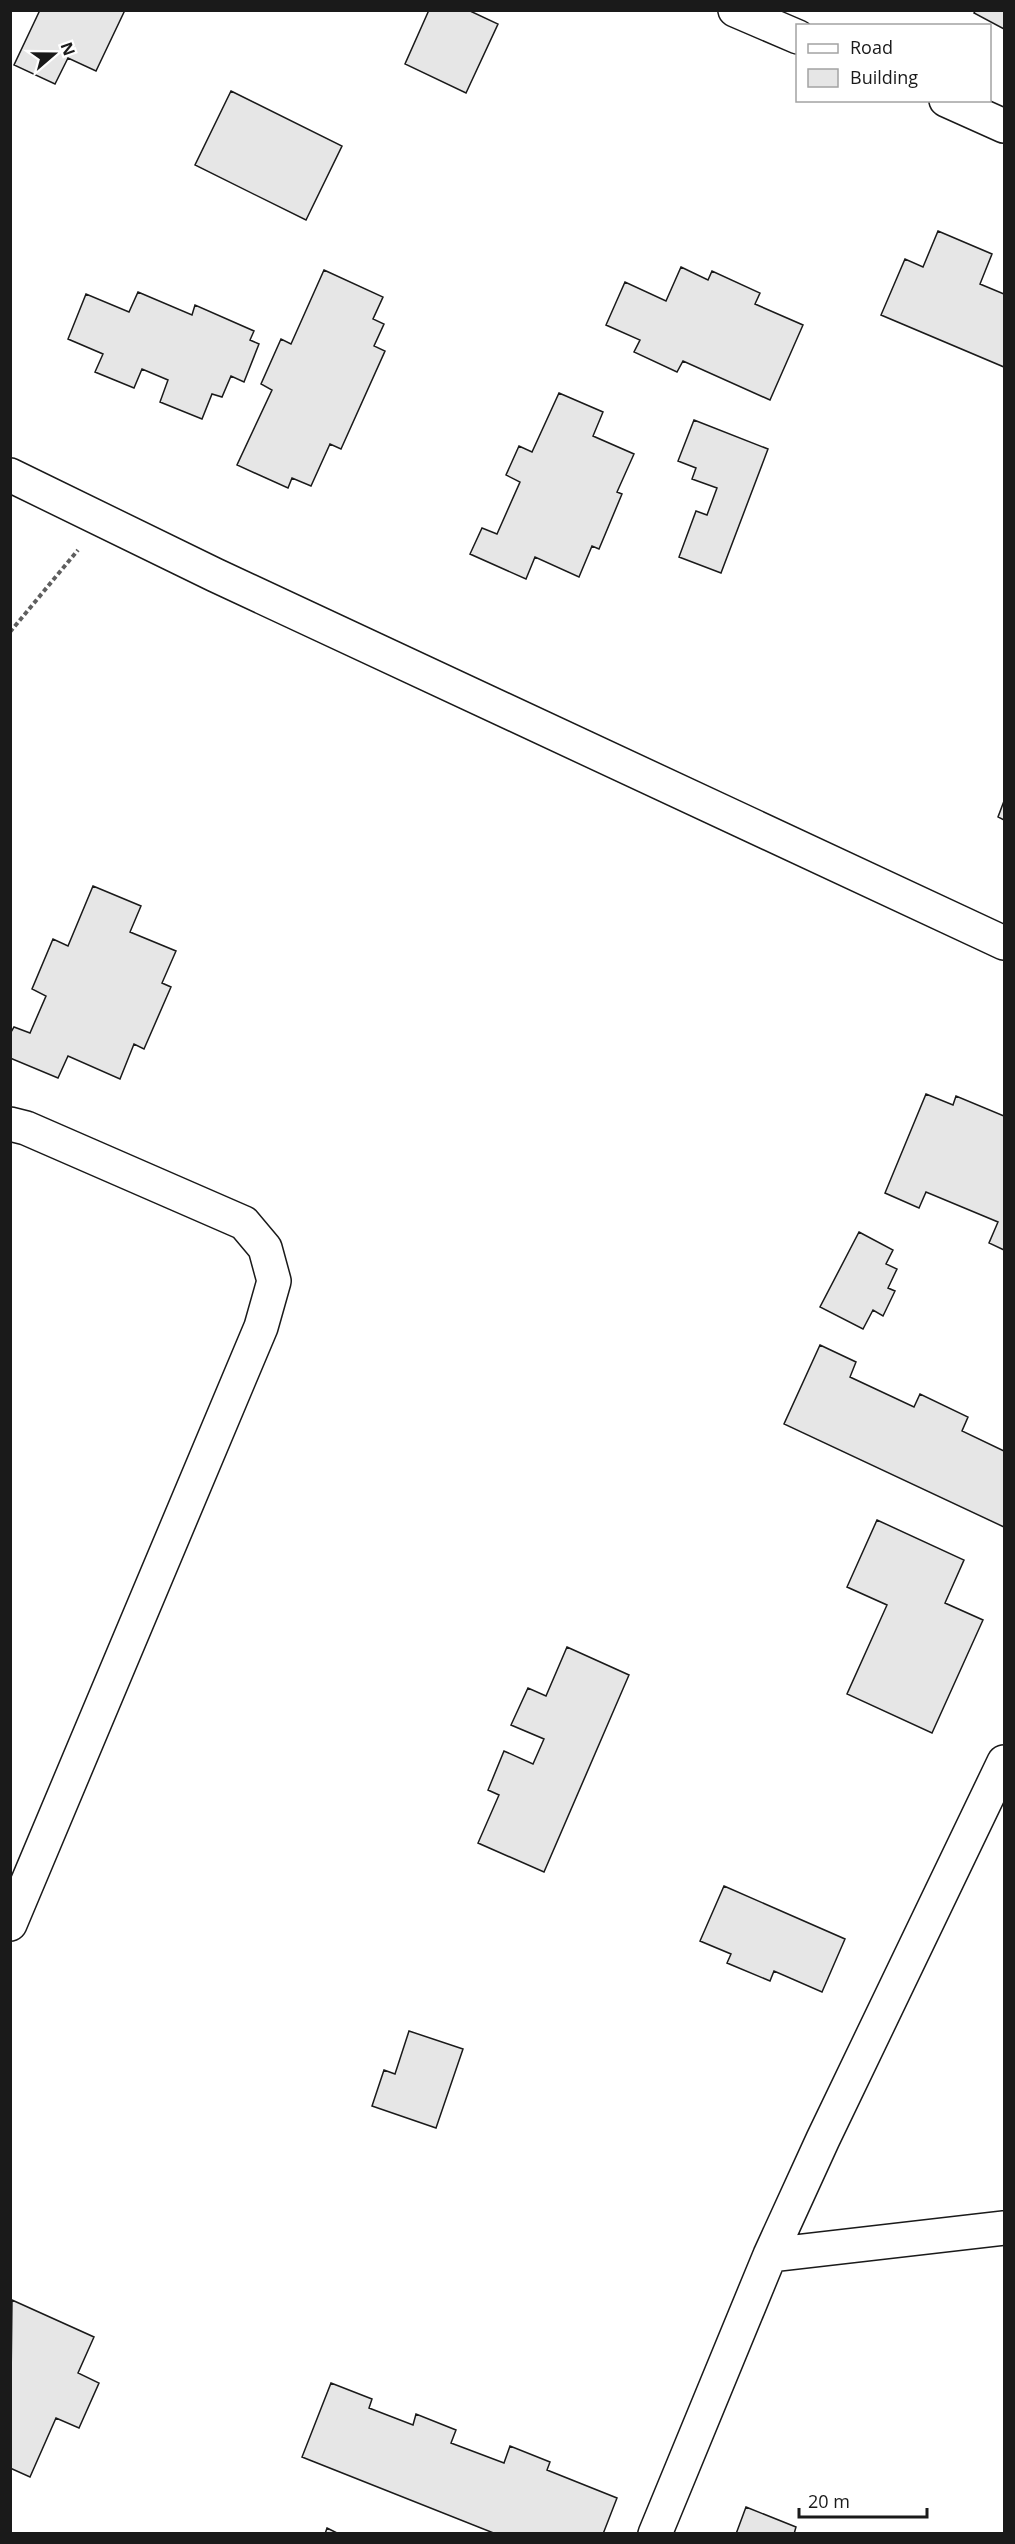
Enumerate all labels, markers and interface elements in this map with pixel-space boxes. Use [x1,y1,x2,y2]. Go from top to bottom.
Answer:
north arrow [24,24,84,84]
legend [796,24,991,102]
text: Road [850,35,893,59]
text: N [56,39,81,59]
text: Building [850,65,918,89]
scale bar [799,2481,926,2519]
text: 20 m [808,2489,850,2513]

